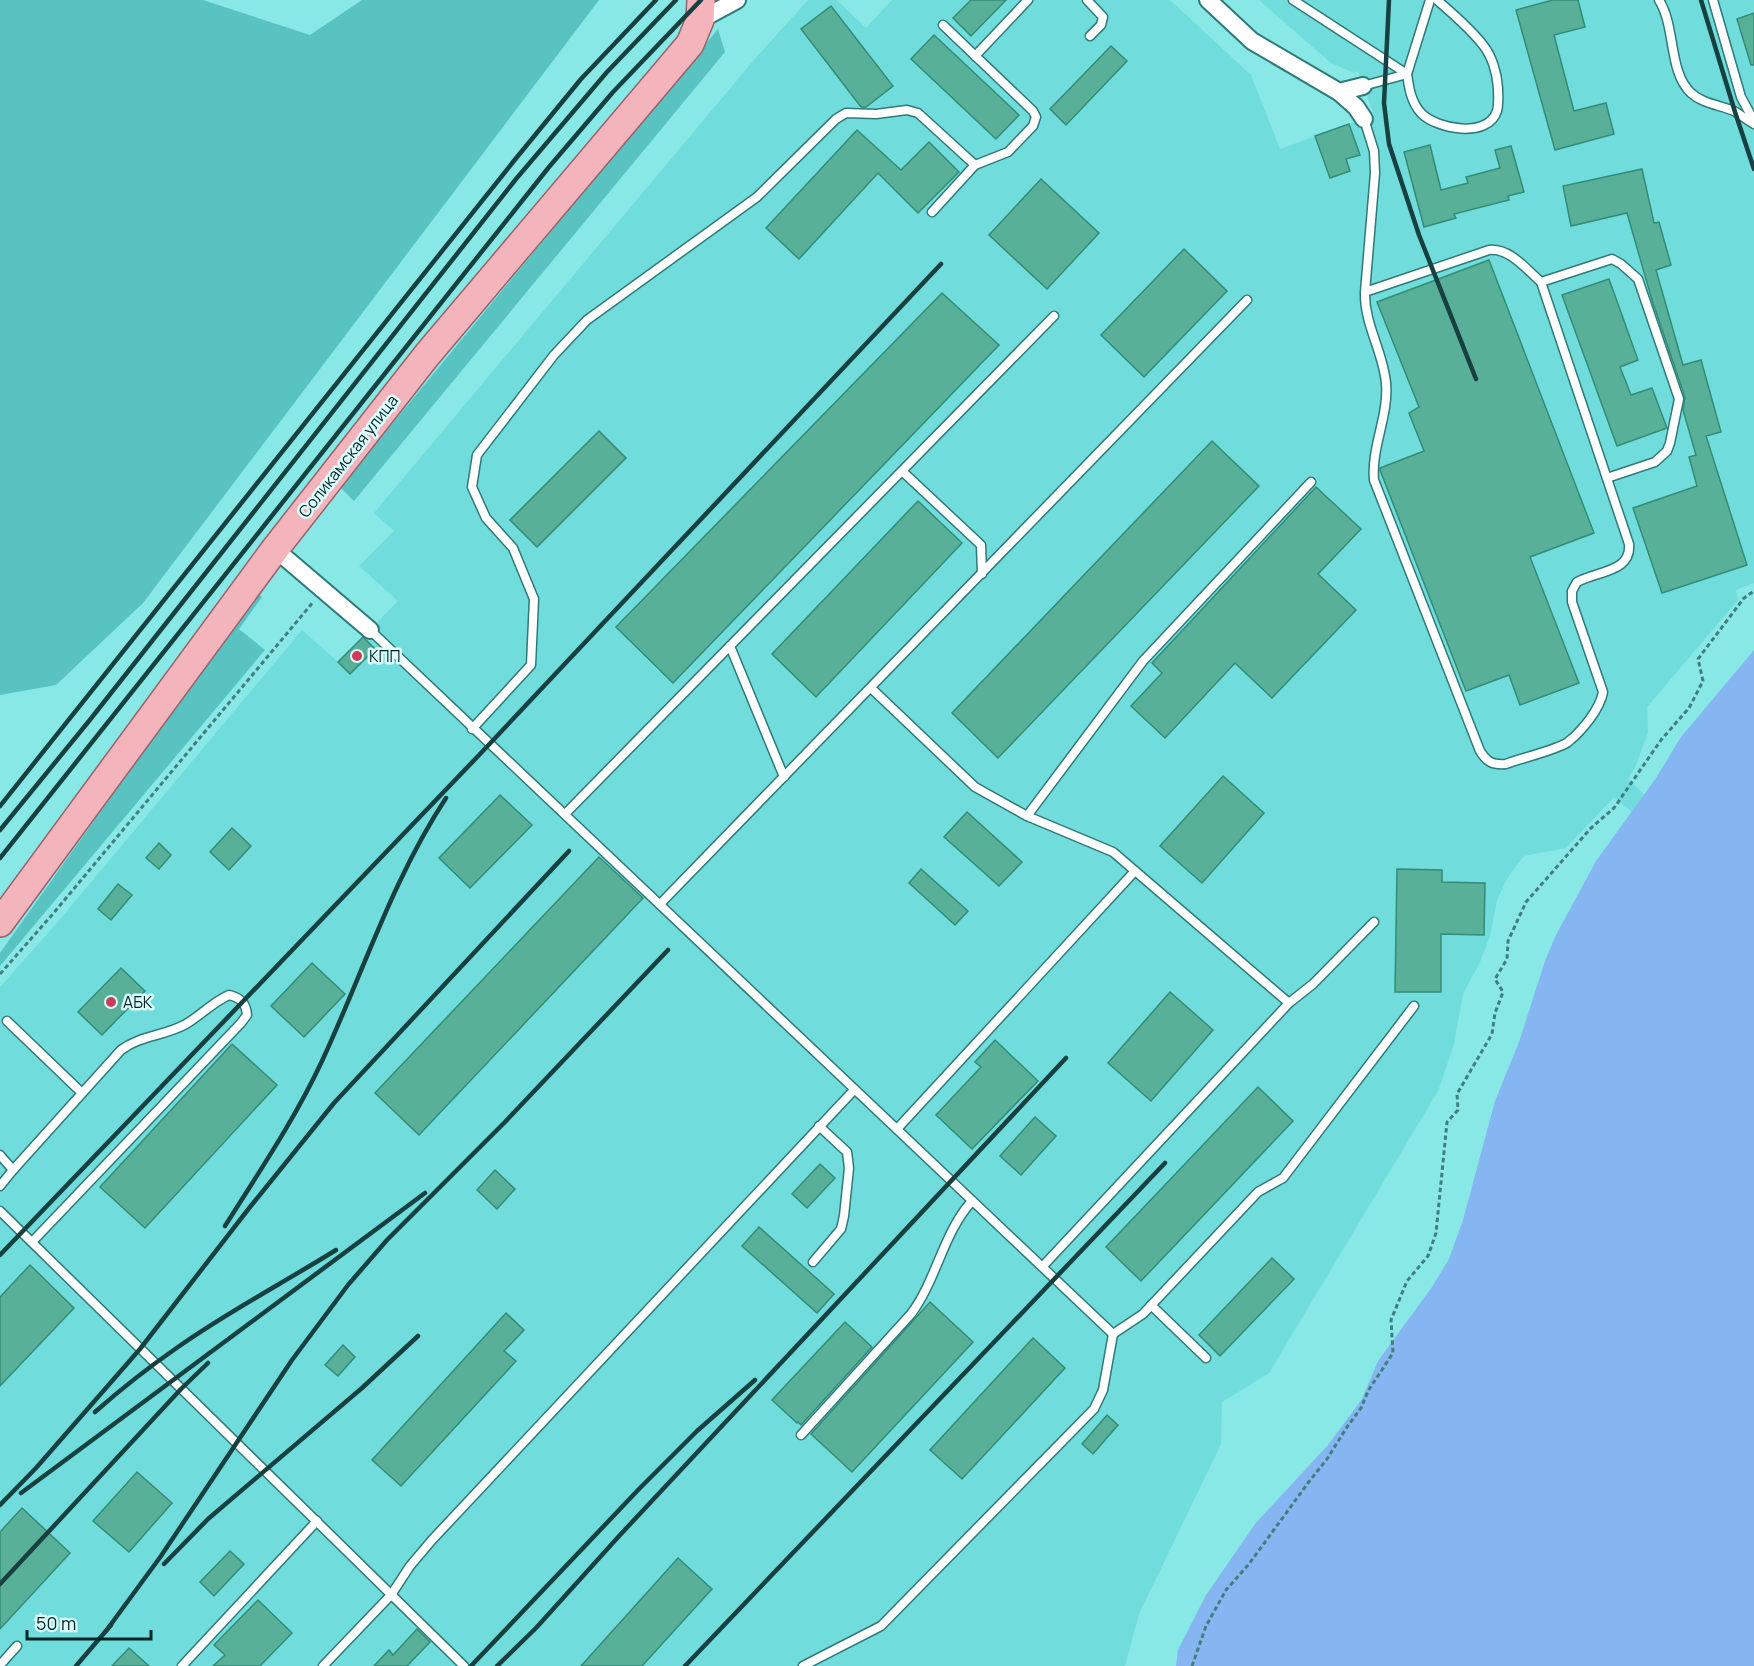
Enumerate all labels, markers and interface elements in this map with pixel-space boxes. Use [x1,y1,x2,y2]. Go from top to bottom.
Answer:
street label: Соликамская улица [293,390,403,522]
place label: КПП [369,645,401,667]
marker: КПП [350,649,364,663]
place label: АБК [123,991,153,1013]
marker: АБК [104,995,118,1009]
scale bar [27,1603,152,1641]
text: 50 m [36,1611,76,1635]

